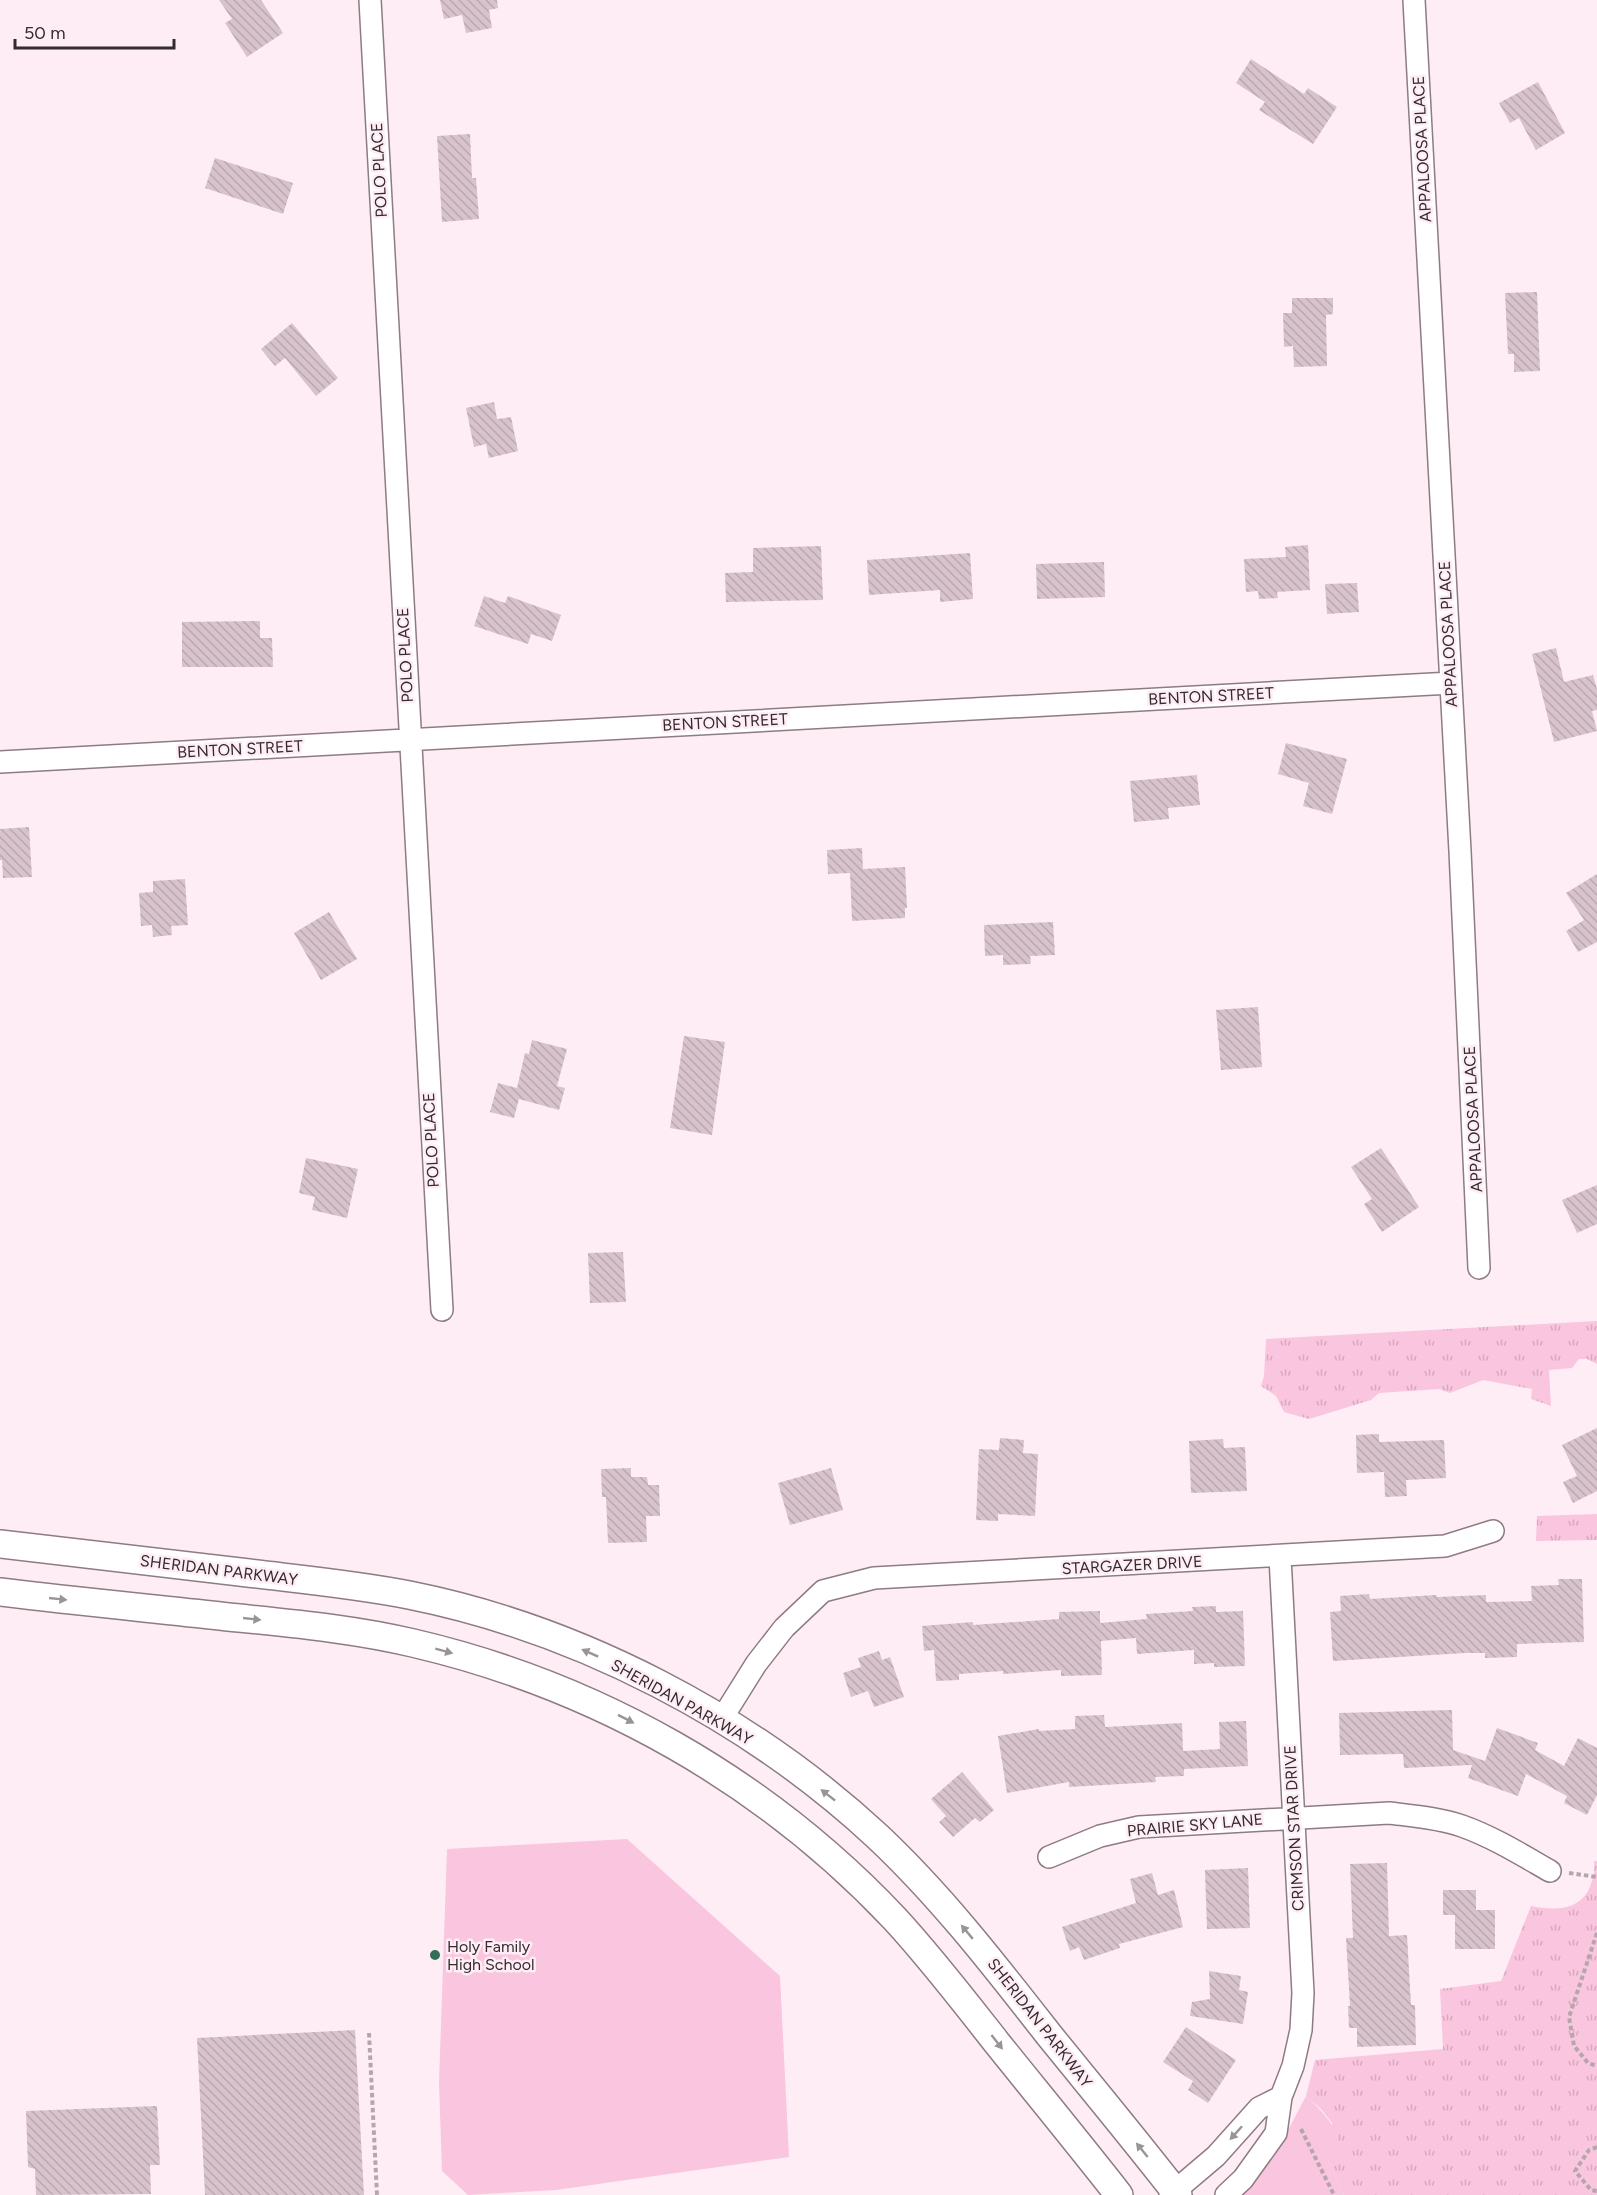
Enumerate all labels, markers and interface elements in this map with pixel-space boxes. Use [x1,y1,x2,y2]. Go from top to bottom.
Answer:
scale bar [15,12,174,50]
text: 50 m [24,22,66,44]
street label: APPALOOSA PLACE [1409,75,1435,223]
street label: POLO PLACE [367,122,391,218]
street label: APPALOOSA PLACE [1435,560,1461,708]
street label: POLO PLACE [393,607,417,703]
street label: BENTON STREET [1148,683,1274,709]
street label: BENTON STREET [662,709,788,735]
street label: BENTON STREET [177,736,303,762]
street label: APPALOOSA PLACE [1460,1045,1486,1193]
street label: POLO PLACE [419,1092,443,1188]
street label: SHERIDAN PARKWAY [139,1551,299,1589]
street label: STARGAZER DRIVE [1061,1552,1203,1578]
one-way arrow [49,1594,68,1604]
one-way arrow [243,1614,262,1624]
one-way arrow [435,1647,453,1656]
one-way arrow [581,1648,598,1657]
street label: SHERIDAN PARKWAY [608,1655,756,1749]
one-way arrow [618,1715,635,1724]
street label: CRIMSON STAR DRIVE [1280,1744,1308,1912]
one-way arrow [821,1790,836,1802]
street label: PRAIRIE SKY LANE [1126,1810,1264,1840]
one-way arrow [961,1925,974,1940]
place label: Holy Family High School [447,1937,535,1974]
marker: Holy Family High School [428,1948,442,1962]
street label: SHERIDAN PARKWAY [984,1955,1097,2092]
one-way arrow [990,2035,1003,2050]
one-way arrow [1229,2126,1243,2141]
one-way arrow [1136,2142,1148,2157]

